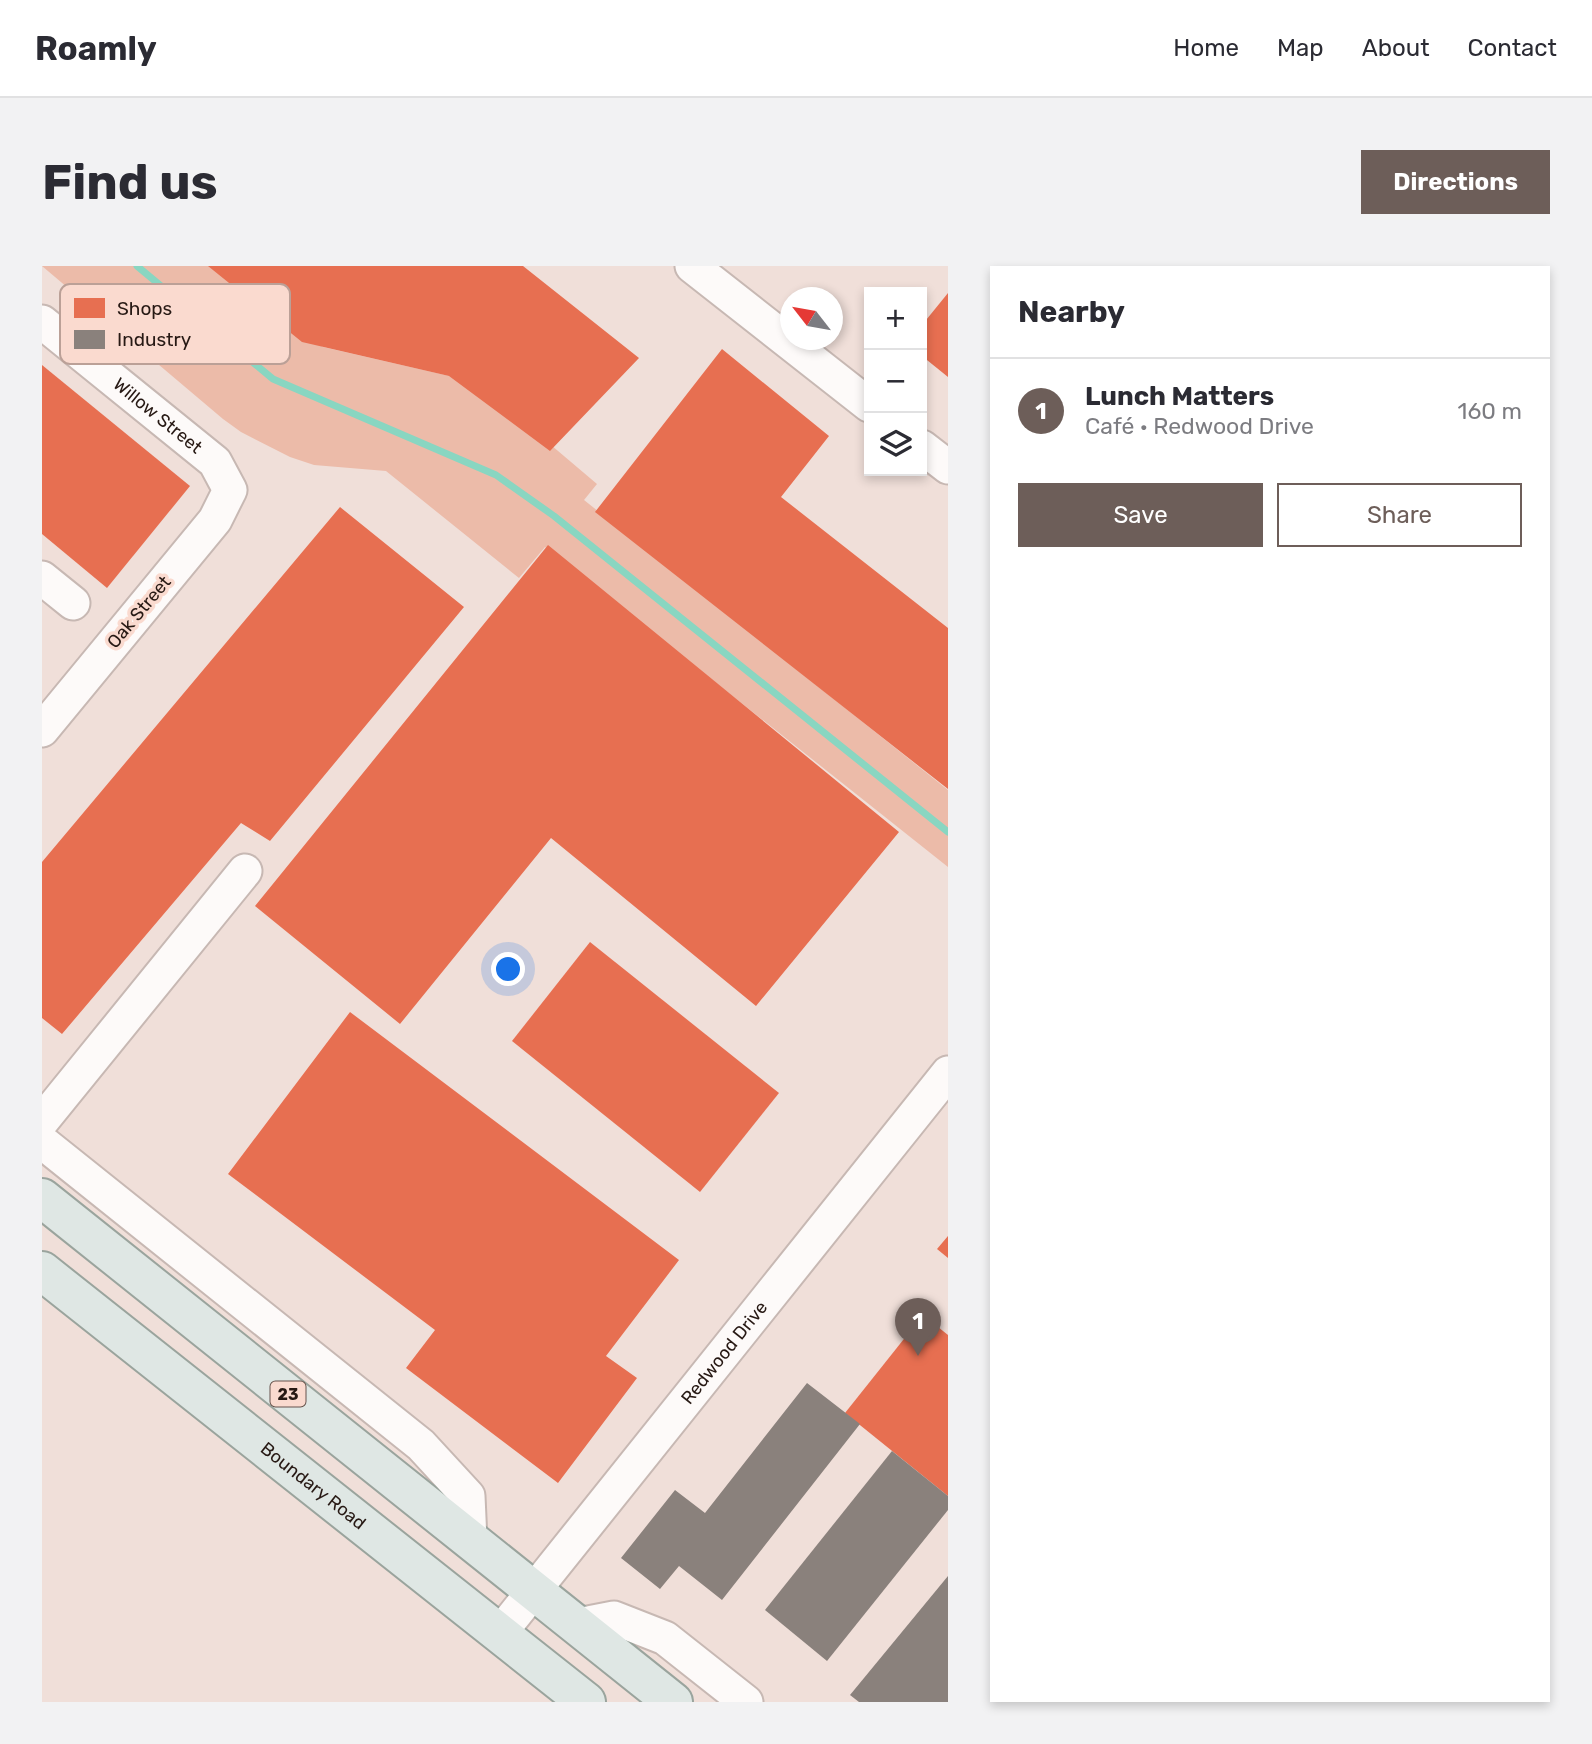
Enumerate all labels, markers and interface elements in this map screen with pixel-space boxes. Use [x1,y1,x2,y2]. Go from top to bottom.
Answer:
text: Roamly [35,29,157,68]
text: Home [1173,34,1239,62]
text: Map [1277,34,1324,62]
text: About [1362,34,1430,62]
text: Contact [1468,34,1557,62]
button: Directions [1361,150,1550,214]
text: Find us [42,153,218,211]
legend [60,284,290,364]
north arrow [780,287,843,350]
map controls [864,287,927,476]
button: + [864,287,927,350]
text: Nearby [1018,294,1125,330]
text: Shops [117,297,172,320]
text: Industry [117,328,191,351]
button: − [864,350,927,413]
street label: Willow Street [109,373,207,458]
text: Lunch Matters [1085,381,1274,412]
text: 1 [1035,397,1047,425]
text: 160 m [1458,397,1522,425]
text: Café · Redwood Drive [1085,412,1314,440]
button: layers [864,413,927,476]
button: Save [1018,483,1263,547]
button: Share [1277,483,1522,547]
street label: Oak Street [102,571,176,653]
your location [491,952,525,986]
street label: Redwood Drive [676,1297,772,1409]
pin: 1 [895,1298,941,1356]
road number: 23 [271,1382,306,1406]
street label: Boundary Road [256,1437,370,1534]

